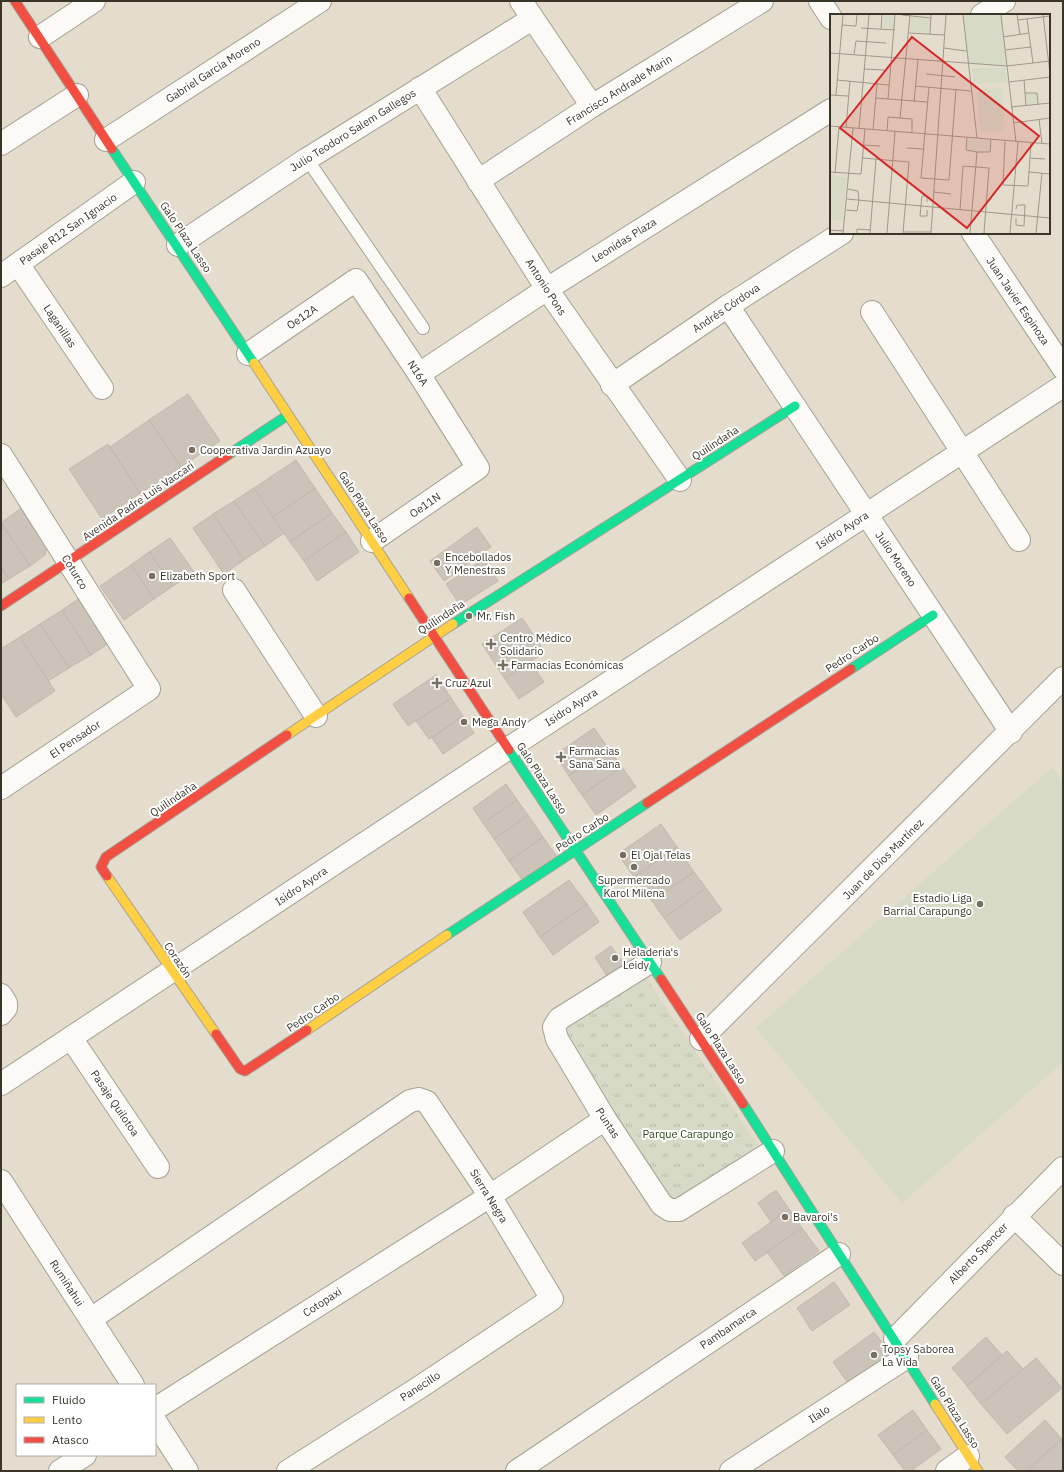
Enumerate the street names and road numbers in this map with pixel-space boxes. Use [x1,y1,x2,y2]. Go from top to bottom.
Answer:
street label: Gabriel García Moreno [163,34,263,106]
street label: Francisco Andrade Marin [563,52,675,128]
street label: Julio Teodoro Salem Gallegos [288,85,418,175]
street label: Pasaje R12 San Ignacio [17,190,119,268]
street label: Galo Plaza Lasso [157,199,215,275]
street label: Leonidas Plaza [589,215,659,265]
street label: Juan Javier Espinoza [983,254,1053,348]
street label: Antonio Pons [522,256,570,318]
street label: Andrés Córdova [690,280,762,336]
street label: Laganillas [40,302,80,350]
street label: Oe12A [284,302,320,332]
street label: N16A [404,357,432,389]
street label: Quilindaña [689,423,741,463]
street label: Avenida Padre Luis Vaccari [79,458,197,544]
street label: Galo Plaza Lasso [336,469,392,545]
street label: Oe11N [407,489,443,521]
street label: Isidro Ayora [813,508,871,552]
street label: Julio Moreno [872,529,920,589]
street label: Coturco [59,552,91,592]
street label: Quilindaña [415,597,467,637]
street label: Pedro Carbo [823,631,881,675]
street label: Isidro Ayora [542,685,600,729]
street label: El Pensador [47,717,103,761]
street label: Galo Plaza Lasso [514,740,570,816]
street label: Quilindaña [147,778,199,820]
street label: Pedro Carbo [553,810,611,854]
street label: Juan de Dios Martínez [840,816,926,902]
street label: Isidro Ayora [272,863,330,909]
street label: Corazón [161,939,195,981]
street label: Pedro Carbo [284,989,342,1035]
street label: Galo Plaza Lasso [693,1010,749,1086]
street label: Pasaje Quilotoa [88,1067,142,1139]
street label: Puntas [593,1105,623,1141]
street label: Sierra Negra [467,1166,511,1226]
street label: Alberto Spencer [945,1219,1011,1287]
street label: Rumiñahui [47,1257,87,1309]
street label: Cotopaxi [300,1284,344,1320]
street label: Pambamarca [697,1304,759,1352]
street label: Panecillo [397,1368,443,1404]
street label: Galo Plaza Lasso [927,1373,983,1451]
street label: Ilalo [806,1402,832,1426]

